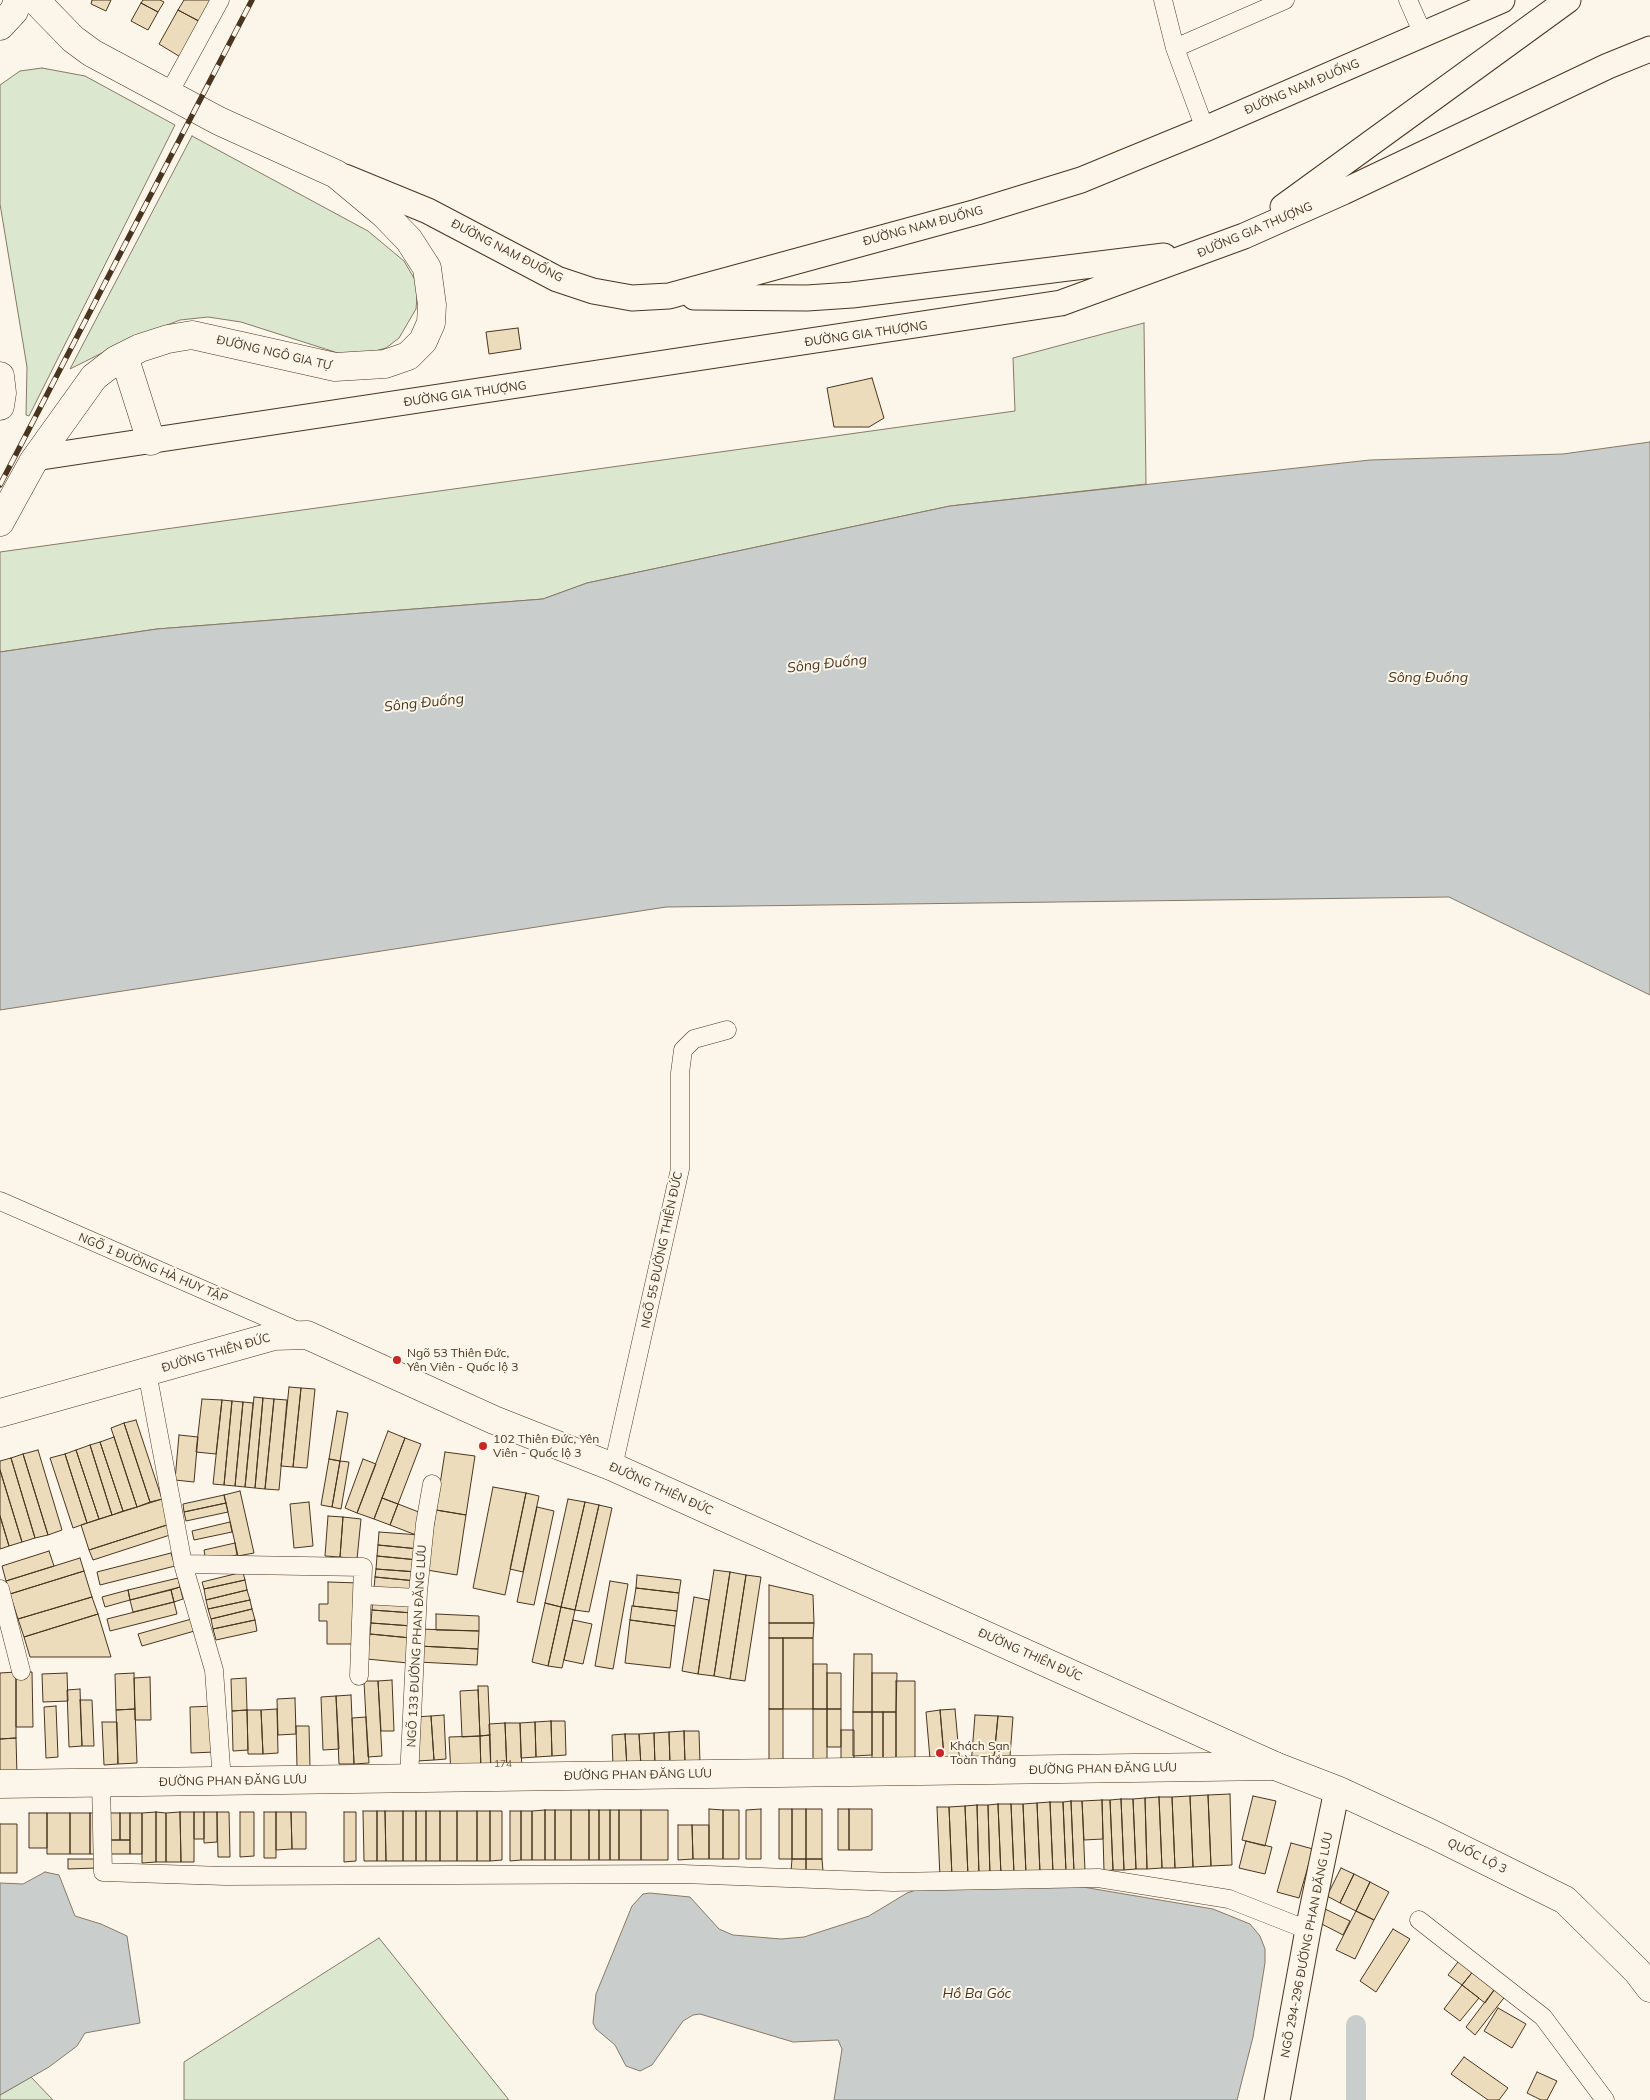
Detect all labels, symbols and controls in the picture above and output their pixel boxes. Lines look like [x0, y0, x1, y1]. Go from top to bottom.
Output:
street label: ĐƯỜNG NAM ĐUỐNG [1242, 56, 1362, 118]
street label: ĐƯỜNG GIA THƯỢNG [1195, 199, 1315, 261]
street label: ĐƯỜNG NAM ĐUỐNG [861, 203, 985, 249]
street label: ĐƯỜNG NAM ĐUỐNG [449, 216, 565, 286]
street label: ĐƯỜNG GIA THƯỢNG [804, 318, 928, 350]
street label: ĐƯỜNG NGÔ GIA TỰ [215, 333, 333, 373]
street label: ĐƯỜNG GIA THƯỢNG [403, 378, 527, 410]
water label: Sông Đuống [786, 651, 868, 677]
water label: Sông Đuống [1388, 670, 1468, 686]
water label: Sông Đuống [383, 690, 465, 716]
street label: NGÕ 55 ĐƯỜNG THIÊN ĐỨC [638, 1170, 686, 1330]
street label: NGÕ 1 ĐƯỜNG HÀ HUY TẬP [76, 1230, 230, 1306]
street label: ĐƯỜNG THIÊN ĐỨC [160, 1331, 272, 1375]
place label: Ngõ 53 Thiên Đức, Yên Viên - Quốc lộ 3 [407, 1346, 518, 1374]
marker: Ngõ 53 Thiên Đức, Yên Viên - Quốc lộ 3 [391, 1354, 403, 1366]
place label: 102 Thiên Đức, Yên Viên - Quốc lộ 3 [493, 1432, 599, 1460]
marker: 102 Thiên Đức, Yên Viên - Quốc lộ 3 [477, 1440, 489, 1452]
street label: ĐƯỜNG THIÊN ĐỨC [607, 1460, 715, 1518]
street label: NGÕ 133 ĐƯỜNG PHAN ĐĂNG LƯU [405, 1544, 429, 1748]
street label: ĐƯỜNG THIÊN ĐỨC [976, 1626, 1084, 1684]
place label: Khách Sạn Toàn Thắng [950, 1739, 1016, 1767]
marker: Khách Sạn Toàn Thắng [934, 1747, 946, 1759]
house number: 174 [494, 1758, 512, 1770]
street label: ĐƯỜNG PHAN ĐĂNG LƯU [1029, 1761, 1177, 1777]
street label: ĐƯỜNG PHAN ĐĂNG LƯU [564, 1767, 712, 1783]
street label: ĐƯỜNG PHAN ĐĂNG LƯU [159, 1773, 307, 1789]
street label: NGÕ 294-296 ĐƯỜNG PHAN ĐĂNG LƯU [1278, 1831, 1336, 2059]
street label: QUỐC LỘ 3 [1445, 1835, 1509, 1877]
water label: Hồ Ba Góc [942, 1986, 1012, 2002]

